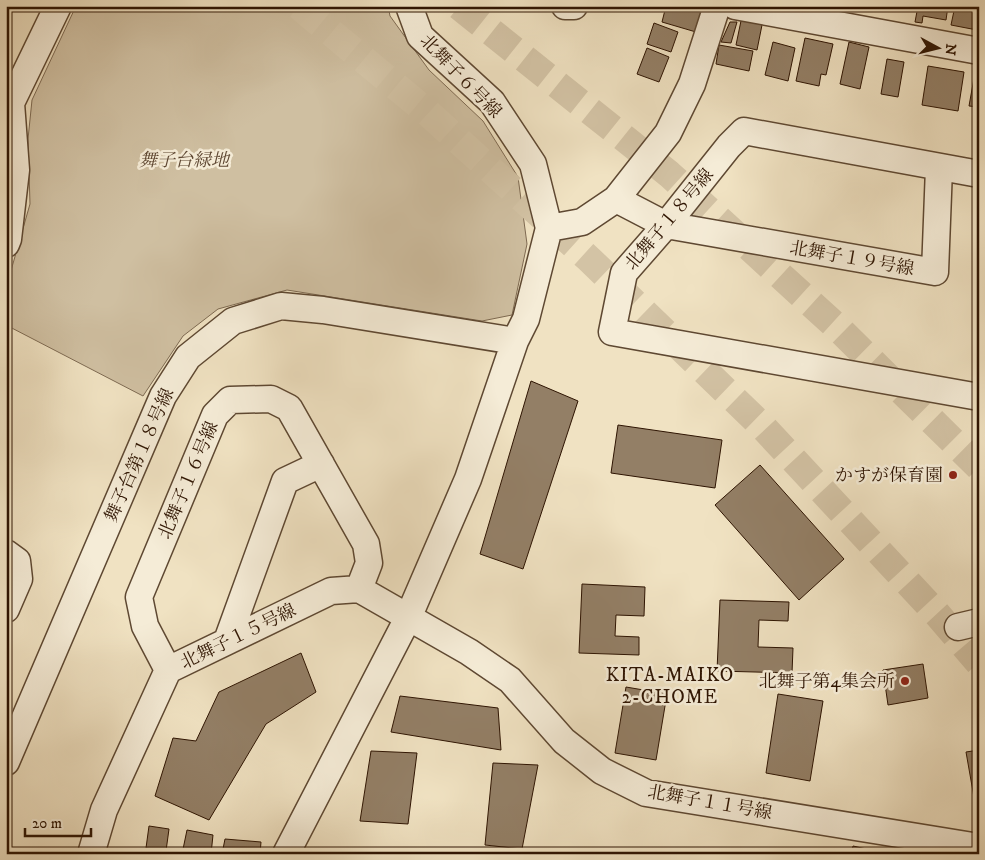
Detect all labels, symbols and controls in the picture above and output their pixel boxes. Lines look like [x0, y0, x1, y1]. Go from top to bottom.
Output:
north arrow [912, 22, 962, 72]
street label: 北舞子６号線 [415, 30, 506, 123]
text: N [940, 43, 960, 57]
park label: 舞子台緑地 [139, 150, 231, 172]
street label: 北舞子１８号線 [621, 164, 719, 275]
street label: 北舞子１９号線 [788, 237, 916, 281]
street label: 舞子台第１８号線 [101, 385, 179, 526]
street label: 北舞子１６号線 [154, 418, 224, 543]
place label: かすが保育園 [835, 465, 943, 487]
marker: かすが保育園 [947, 469, 959, 481]
street label: 北舞子１５号線 [177, 599, 300, 674]
district label: KITA-MAIKO 2-CHOME [606, 664, 734, 709]
place label: 北舞子第4集会所 [759, 671, 895, 693]
marker: 北舞子第4集会所 [899, 675, 911, 687]
street label: 北舞子１１号線 [646, 781, 774, 825]
scale bar [25, 805, 91, 837]
text: 20 m [32, 814, 62, 833]

